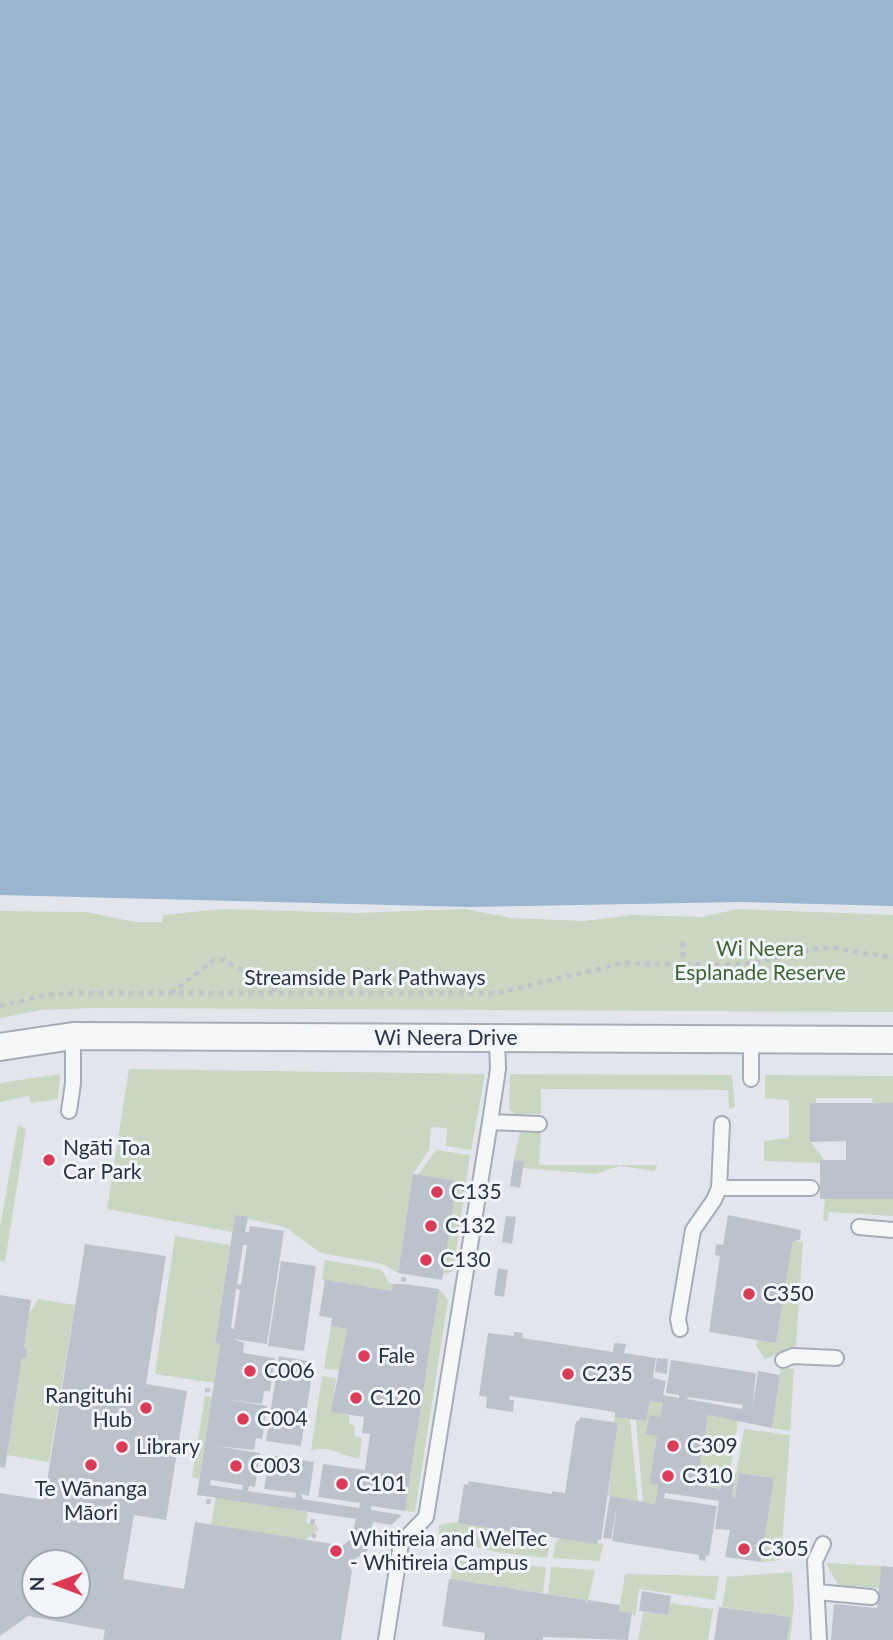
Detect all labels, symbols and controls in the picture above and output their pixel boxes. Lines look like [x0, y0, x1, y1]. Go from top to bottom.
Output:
park label: Wi Neera Esplanade Reserve [674, 936, 846, 986]
street label: Streamside Park Pathways [244, 965, 486, 991]
street label: Wi Neera Drive [374, 1025, 518, 1051]
place label: Ngāti Toa Car Park [63, 1135, 150, 1185]
marker: Ngāti Toa Car Park [41, 1152, 57, 1168]
place label: C135 [451, 1179, 502, 1205]
marker: C135 [429, 1184, 445, 1200]
place label: C132 [445, 1213, 496, 1239]
marker: C132 [423, 1218, 439, 1234]
place label: C130 [440, 1247, 491, 1273]
marker: C130 [418, 1252, 434, 1268]
place label: C350 [763, 1281, 814, 1307]
marker: C350 [741, 1286, 757, 1302]
place label: Fale [378, 1343, 415, 1369]
marker: Fale [356, 1348, 372, 1364]
place label: C006 [264, 1358, 315, 1384]
place label: C235 [582, 1361, 633, 1387]
marker: C006 [242, 1363, 258, 1379]
marker: C235 [560, 1366, 576, 1382]
place label: Rangituhi Hub [45, 1383, 132, 1433]
place label: C120 [370, 1385, 421, 1411]
marker: C120 [348, 1390, 364, 1406]
marker: Rangituhi Hub [138, 1400, 154, 1416]
place label: C004 [257, 1406, 308, 1432]
marker: C004 [235, 1411, 251, 1427]
place label: C309 [687, 1433, 738, 1459]
place label: Library [136, 1434, 200, 1460]
marker: C309 [665, 1438, 681, 1454]
marker: Library [114, 1439, 130, 1455]
place label: C003 [250, 1453, 301, 1479]
marker: Te Wānanga Māori [83, 1457, 99, 1473]
marker: C003 [228, 1458, 244, 1474]
place label: C310 [682, 1463, 733, 1489]
marker: C310 [660, 1468, 676, 1484]
place label: C101 [356, 1471, 407, 1497]
place label: Te Wānanga Māori [35, 1476, 147, 1526]
marker: C101 [334, 1476, 350, 1492]
place label: Whitireia and WelTec - Whitireia Campus [350, 1526, 547, 1576]
place label: C305 [758, 1536, 809, 1562]
marker: C305 [736, 1541, 752, 1557]
marker: Whitireia and WelTec - Whitireia Campus [328, 1543, 344, 1559]
north arrow [21, 1549, 91, 1619]
text: N [25, 1577, 48, 1591]

